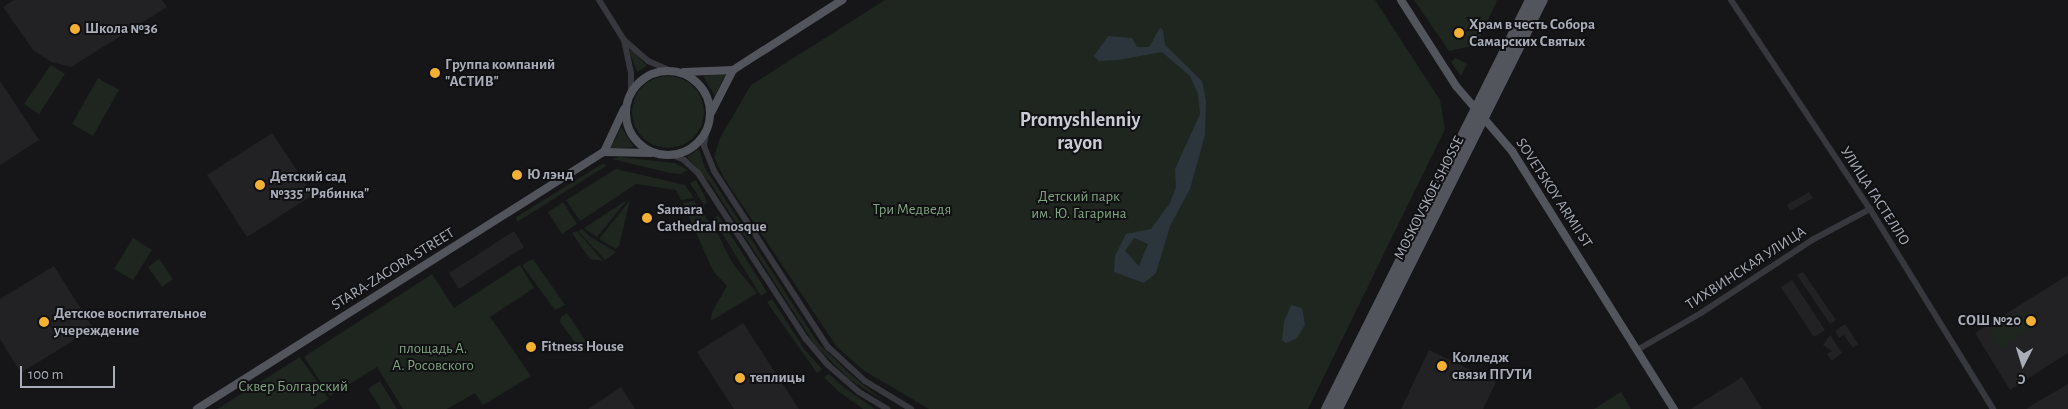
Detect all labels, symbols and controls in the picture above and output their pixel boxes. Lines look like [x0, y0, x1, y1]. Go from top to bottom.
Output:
place label: Храм в честь Собора Самарских Святых [1469, 15, 1595, 50]
place label: Школа №36 [85, 20, 158, 38]
marker: Школа №36 [69, 23, 81, 35]
marker: Храм в честь Собора Самарских Святых [1453, 27, 1465, 39]
place label: Группа компаний "АСТИВ" [445, 55, 555, 90]
marker: Группа компаний "АСТИВ" [429, 67, 441, 79]
district label: Promyshlenniy rayon [1020, 108, 1140, 155]
street label: MOSKOVSKOE SHOSSE [1390, 133, 1468, 263]
street label: SOVETSKOY ARMII ST [1512, 135, 1596, 251]
street label: УЛИЦА ГАСТЕЛЛО [1836, 143, 1914, 249]
place label: Ю лэнд [527, 166, 573, 184]
place label: Детский сад №335 "Рябинка" [270, 167, 369, 202]
marker: Ю лэнд [511, 169, 523, 181]
marker: Детский сад №335 "Рябинка" [254, 179, 266, 191]
park label: Детский парк им. Ю. Гагарина [1031, 187, 1127, 222]
place label: Samara Cathedral mosque [657, 200, 766, 235]
park label: Три Медведя [873, 201, 951, 219]
marker: Samara Cathedral mosque [641, 212, 653, 224]
street label: ТИХВИНСКАЯ УЛИЦА [1683, 222, 1809, 314]
street label: STARA-ZAGORA STREET [328, 224, 458, 314]
place label: Детское воспитательное учереждение [54, 304, 206, 339]
place label: СОШ №20 [1958, 312, 2021, 330]
marker: СОШ №20 [2025, 315, 2037, 327]
marker: Детское воспитательное учереждение [38, 316, 50, 328]
place label: Fitness House [541, 338, 624, 356]
park label: площадь А. А. Росовского [392, 339, 474, 374]
north arrow [1998, 339, 2048, 389]
marker: Fitness House [525, 341, 537, 353]
place label: Колледж связи ПГУТИ [1452, 348, 1532, 383]
scale bar [22, 356, 118, 388]
marker: Колледж связи ПГУТИ [1436, 360, 1448, 372]
text: 100 m [28, 367, 63, 382]
place label: теплицы [750, 369, 805, 387]
marker: теплицы [734, 372, 746, 384]
text: С [2017, 372, 2026, 386]
park label: Сквер Болгарский [238, 378, 348, 396]

